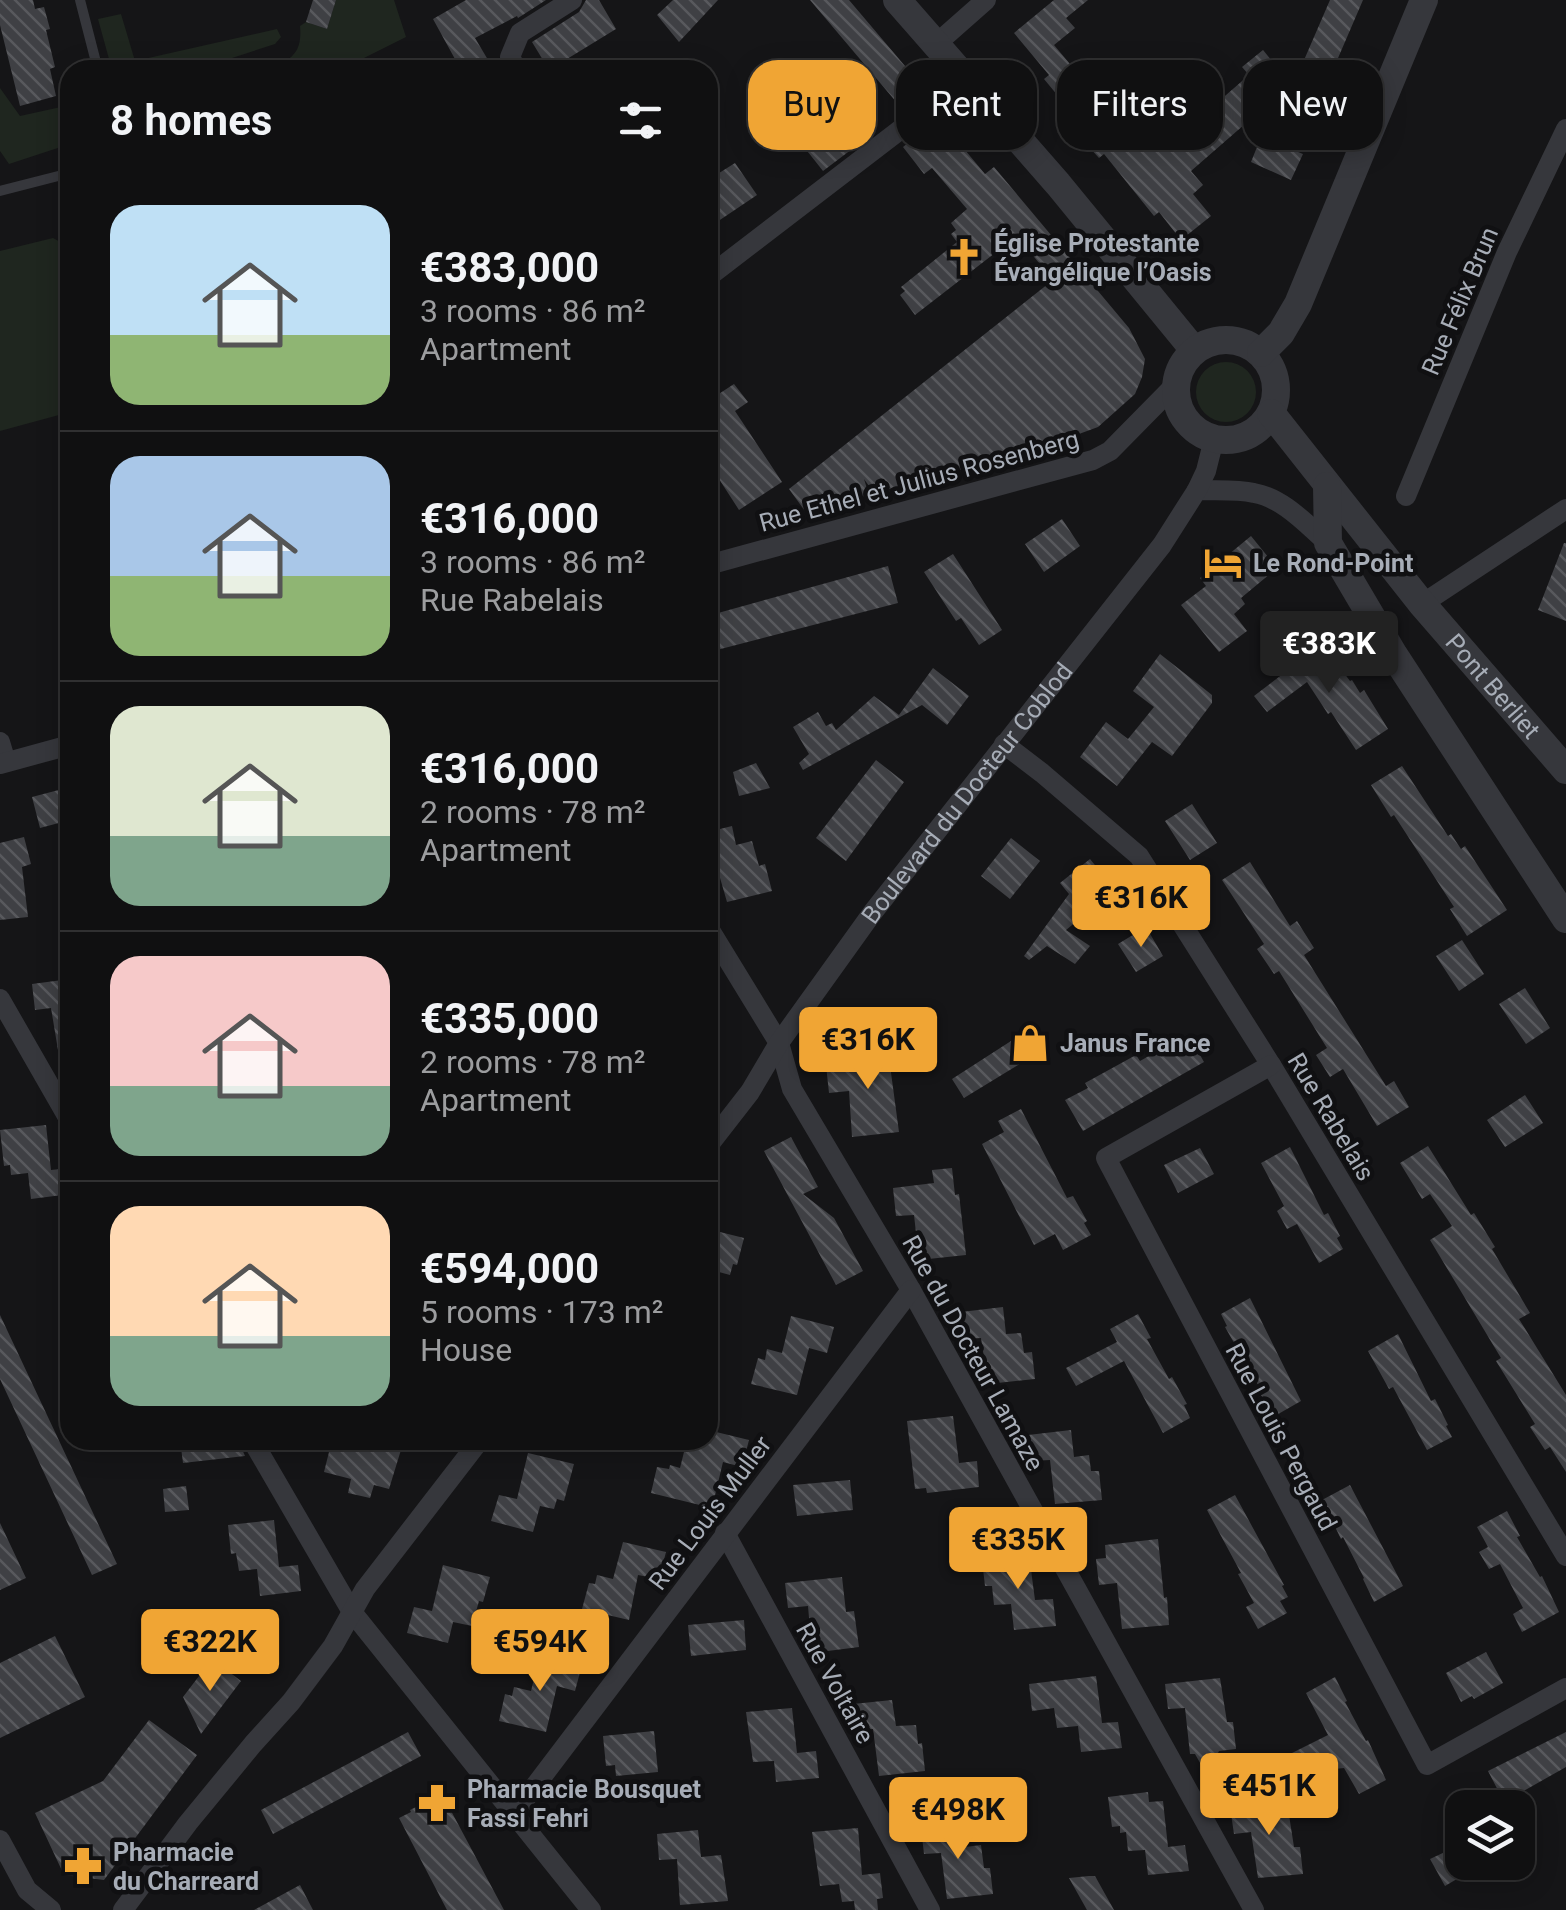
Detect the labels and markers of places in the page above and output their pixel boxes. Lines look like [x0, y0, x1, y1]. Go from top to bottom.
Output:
place label: Église Protestante Évangélique l’Oasis [994, 228, 1212, 287]
church icon: Église Protestante Évangélique l’Oasis [943, 236, 985, 278]
hotel icon: Le Rond-Point [1202, 542, 1244, 584]
place label: Le Rond-Point [1253, 549, 1413, 578]
pin: €383K [1259, 611, 1399, 696]
pin: €316K [1071, 865, 1211, 950]
pin: €316K [798, 1007, 938, 1092]
shop icon: Janus France [1009, 1022, 1051, 1064]
place label: Janus France [1060, 1029, 1211, 1058]
pin: €335K [948, 1507, 1088, 1592]
pin: €322K [140, 1609, 280, 1694]
pin: €594K [470, 1609, 610, 1694]
pin: €451K [1199, 1753, 1339, 1838]
place label: Pharmacie Bousquet Fassi Fehri [467, 1775, 701, 1833]
pin: €498K [888, 1777, 1028, 1862]
pharmacy icon: Pharmacie Bousquet Fassi Fehri [416, 1782, 458, 1824]
place label: Pharmacie du Charreard [113, 1838, 259, 1896]
pharmacy icon: Pharmacie du Charreard [62, 1845, 104, 1887]

